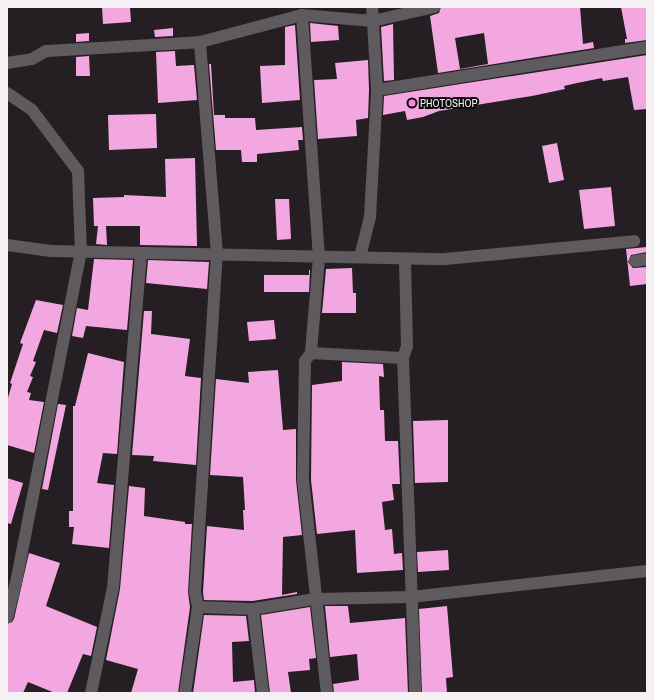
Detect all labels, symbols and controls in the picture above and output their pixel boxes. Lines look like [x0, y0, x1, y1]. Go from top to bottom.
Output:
place label: PHOTOSHOP [420, 96, 477, 110]
marker: PHOTOSHOP [407, 98, 417, 108]

